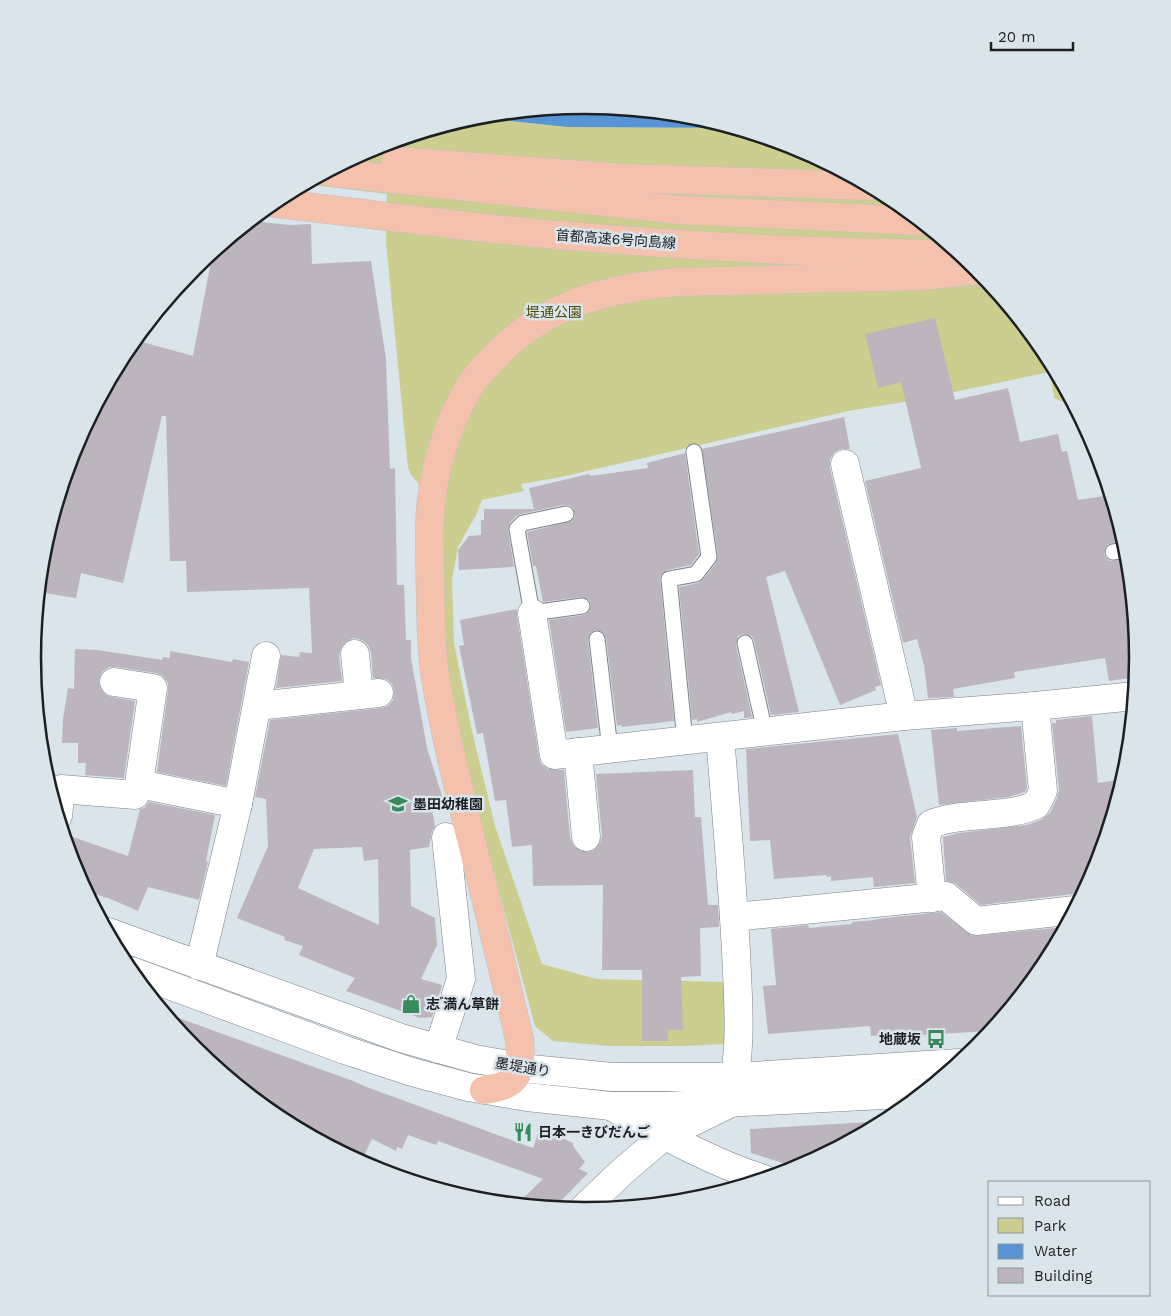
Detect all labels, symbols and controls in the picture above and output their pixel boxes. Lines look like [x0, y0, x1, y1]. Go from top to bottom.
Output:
scale bar [991, 20, 1074, 52]
text: 20 m [998, 28, 1036, 46]
street label: 首都高速6号向島線 [555, 227, 677, 251]
park label: 堤通公園 [526, 304, 582, 320]
school or university icon: 墨田幼稚園 [387, 793, 409, 815]
place label: 墨田幼稚園 [413, 796, 483, 812]
shop icon: 志 ゙満ん草餅 [400, 993, 422, 1015]
place label: 志 ゙満ん草餅 [426, 996, 499, 1012]
bus stop icon: 地蔵坂 [925, 1028, 947, 1050]
place label: 地蔵坂 [879, 1031, 921, 1047]
street label: 墨堤通り [494, 1055, 552, 1079]
restaurant icon: 日本一きびだんご [512, 1121, 534, 1143]
place label: 日本一きびだんご [538, 1124, 650, 1140]
legend [988, 1181, 1151, 1296]
text: Road [1034, 1192, 1071, 1210]
text: Park [1034, 1217, 1067, 1235]
text: Water [1034, 1242, 1077, 1260]
text: Building [1034, 1267, 1092, 1285]

